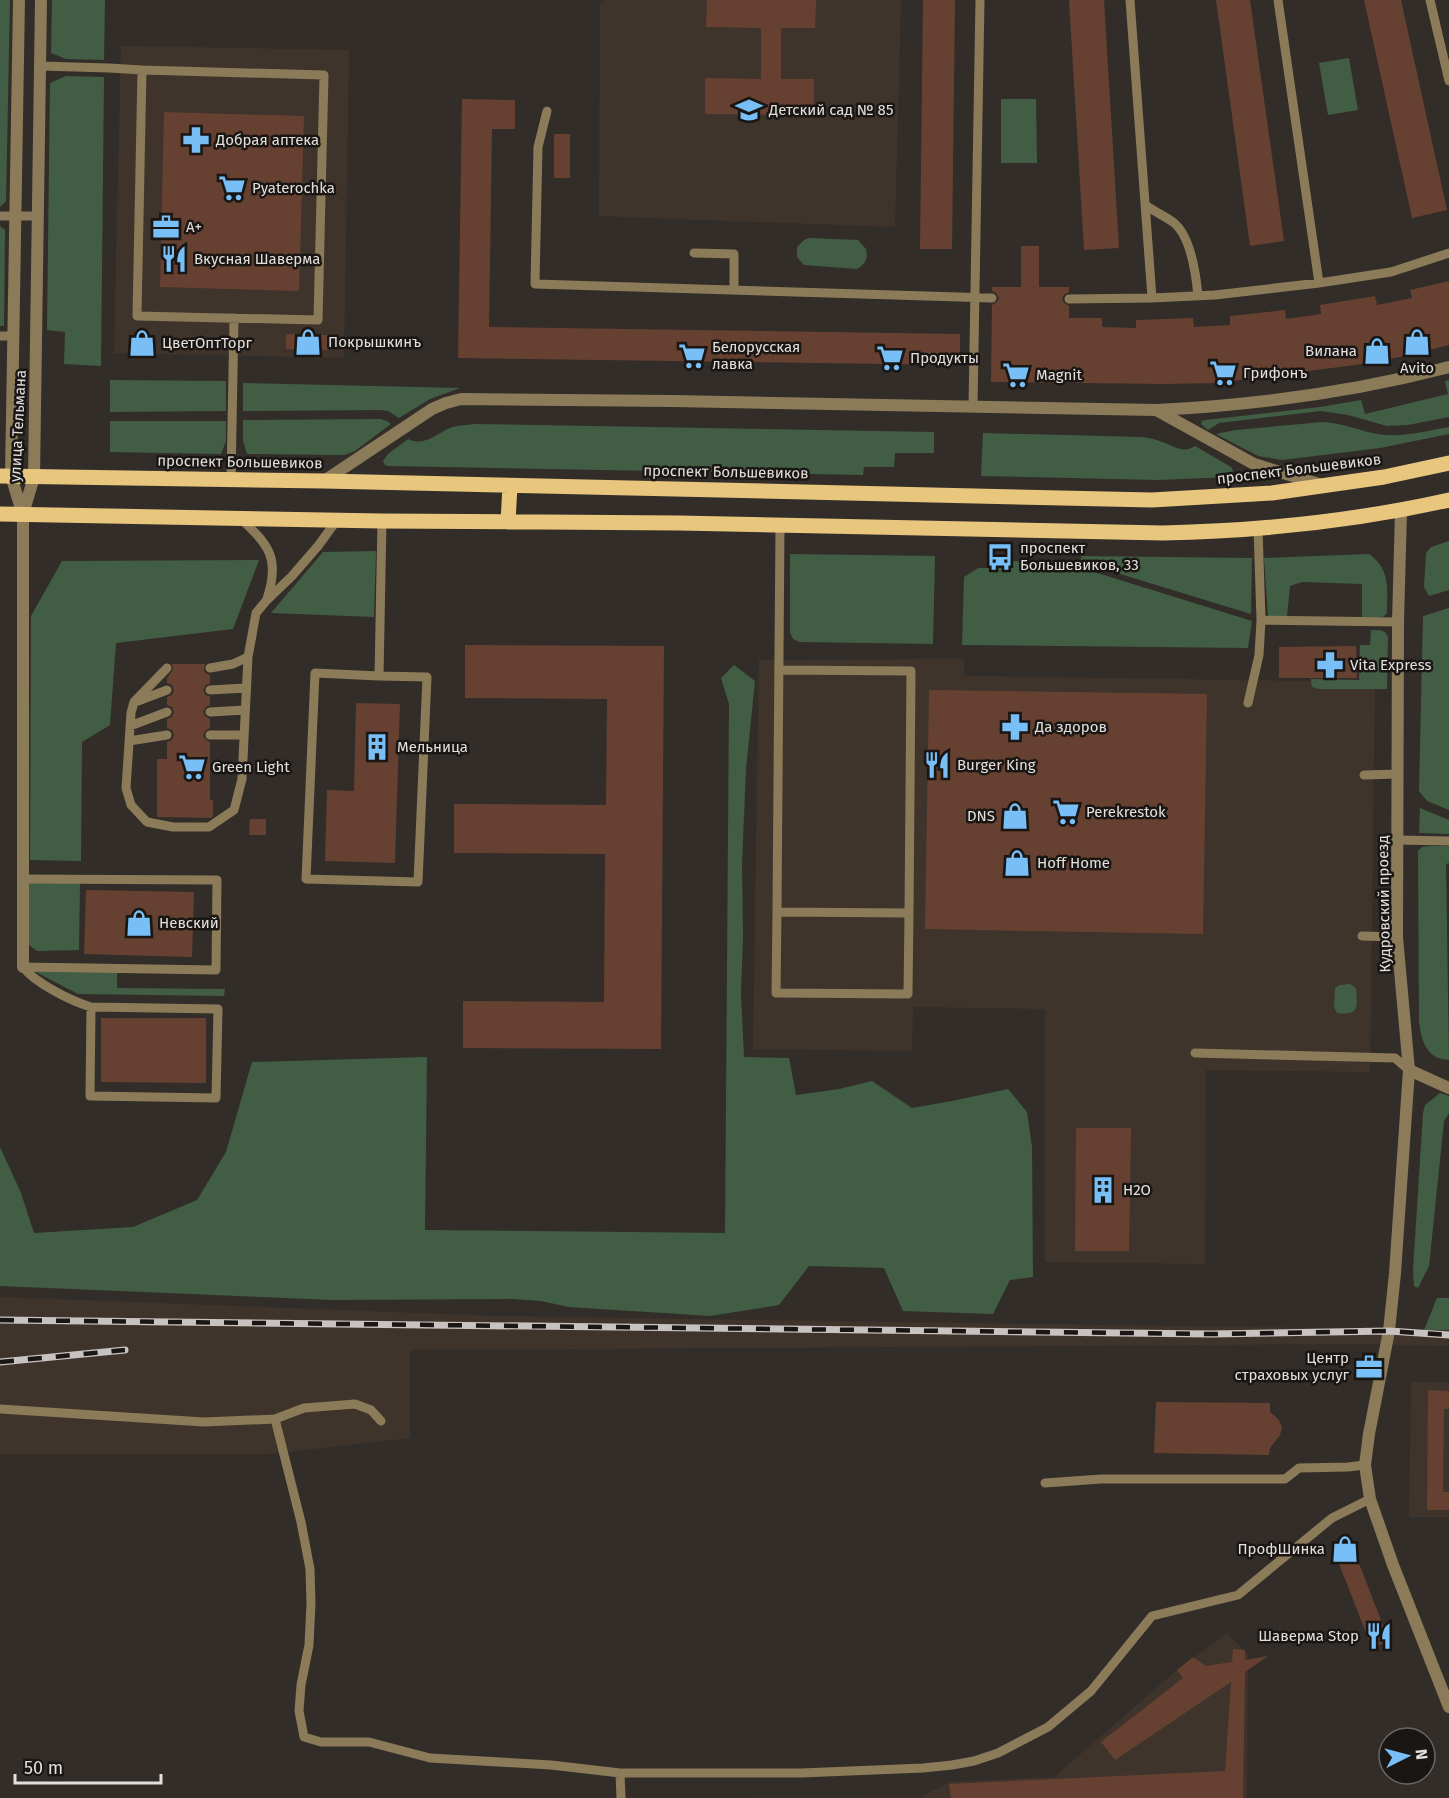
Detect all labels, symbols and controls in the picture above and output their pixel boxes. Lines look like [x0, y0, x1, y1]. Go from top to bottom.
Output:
school or university icon: Детский сад № 85 [734, 95, 764, 125]
place label: Детский сад № 85 [768, 101, 893, 119]
pharmacy icon: Добрая аптека [181, 125, 211, 155]
place label: Добрая аптека [215, 131, 319, 149]
supermarket icon: Pyaterochka [217, 173, 247, 203]
place label: Pyaterochka [252, 179, 335, 197]
office icon: А+ [151, 212, 181, 242]
place label: А+ [186, 218, 202, 236]
restaurant icon: Вкусная Шаверма [159, 244, 189, 274]
place label: Вкусная Шаверма [194, 250, 320, 268]
shop icon: Покрышкинъ [293, 327, 323, 357]
shop icon: Avito [1402, 327, 1432, 357]
shop icon: ЦветОптТорг [127, 328, 157, 358]
place label: Покрышкинъ [328, 333, 421, 351]
place label: ЦветОптТорг [162, 334, 253, 352]
shop icon: Вилана [1362, 336, 1392, 366]
place label: Белорусская лавка [712, 338, 800, 373]
supermarket icon: Белорусская лавка [677, 341, 707, 371]
place label: Вилана [1305, 342, 1357, 360]
supermarket icon: Продукты [875, 343, 905, 373]
place label: Продукты [910, 349, 979, 367]
supermarket icon: Грифонъ [1208, 358, 1238, 388]
place label: Avito [1400, 359, 1434, 377]
supermarket icon: Magnit [1001, 360, 1031, 390]
place label: Грифонъ [1243, 364, 1307, 382]
place label: Magnit [1036, 366, 1083, 384]
street label: улица Тельмана [6, 369, 30, 483]
street label: проспект Большевиков [1216, 450, 1382, 488]
street label: проспект Большевиков [157, 452, 323, 472]
street label: проспект Большевиков [643, 462, 809, 482]
place label: проспект Большевиков, 33 [1020, 539, 1139, 574]
bus stop icon: проспект Большевиков, 33 [985, 542, 1015, 572]
pharmacy icon: Vita Express [1315, 650, 1345, 680]
place label: Vita Express [1350, 656, 1432, 674]
pharmacy icon: Да здоров [1000, 712, 1030, 742]
place label: Да здоров [1034, 718, 1107, 736]
building icon: Мельница [362, 732, 392, 762]
place label: Мельница [397, 738, 468, 756]
restaurant icon: Burger King [922, 750, 952, 780]
supermarket icon: Green Light [177, 752, 207, 782]
place label: Burger King [957, 756, 1036, 774]
place label: Green Light [212, 758, 290, 776]
supermarket icon: Perekrestok [1051, 797, 1081, 827]
shop icon: DNS [1000, 801, 1030, 831]
place label: Perekrestok [1086, 803, 1166, 821]
place label: DNS [967, 807, 995, 825]
street label: Кудровский проезд [1374, 835, 1394, 973]
shop icon: Hoff Home [1002, 848, 1032, 878]
place label: Hoff Home [1037, 854, 1110, 872]
shop icon: Невский [124, 908, 154, 938]
place label: Невский [159, 914, 219, 932]
building icon: H2O [1088, 1175, 1118, 1205]
place label: H2O [1123, 1181, 1151, 1199]
place label: Центр страховых услуг [1235, 1349, 1350, 1384]
office icon: Центр страховых услуг [1354, 1352, 1384, 1382]
shop icon: ПрофШинка [1330, 1534, 1360, 1564]
place label: ПрофШинка [1237, 1540, 1325, 1558]
restaurant icon: Шаверма Stop [1364, 1621, 1394, 1651]
place label: Шаверма Stop [1258, 1627, 1359, 1645]
north arrow [1377, 1726, 1437, 1786]
scale bar [15, 1747, 160, 1785]
text: N [1411, 1748, 1431, 1761]
text: 50 m [24, 1757, 63, 1779]

